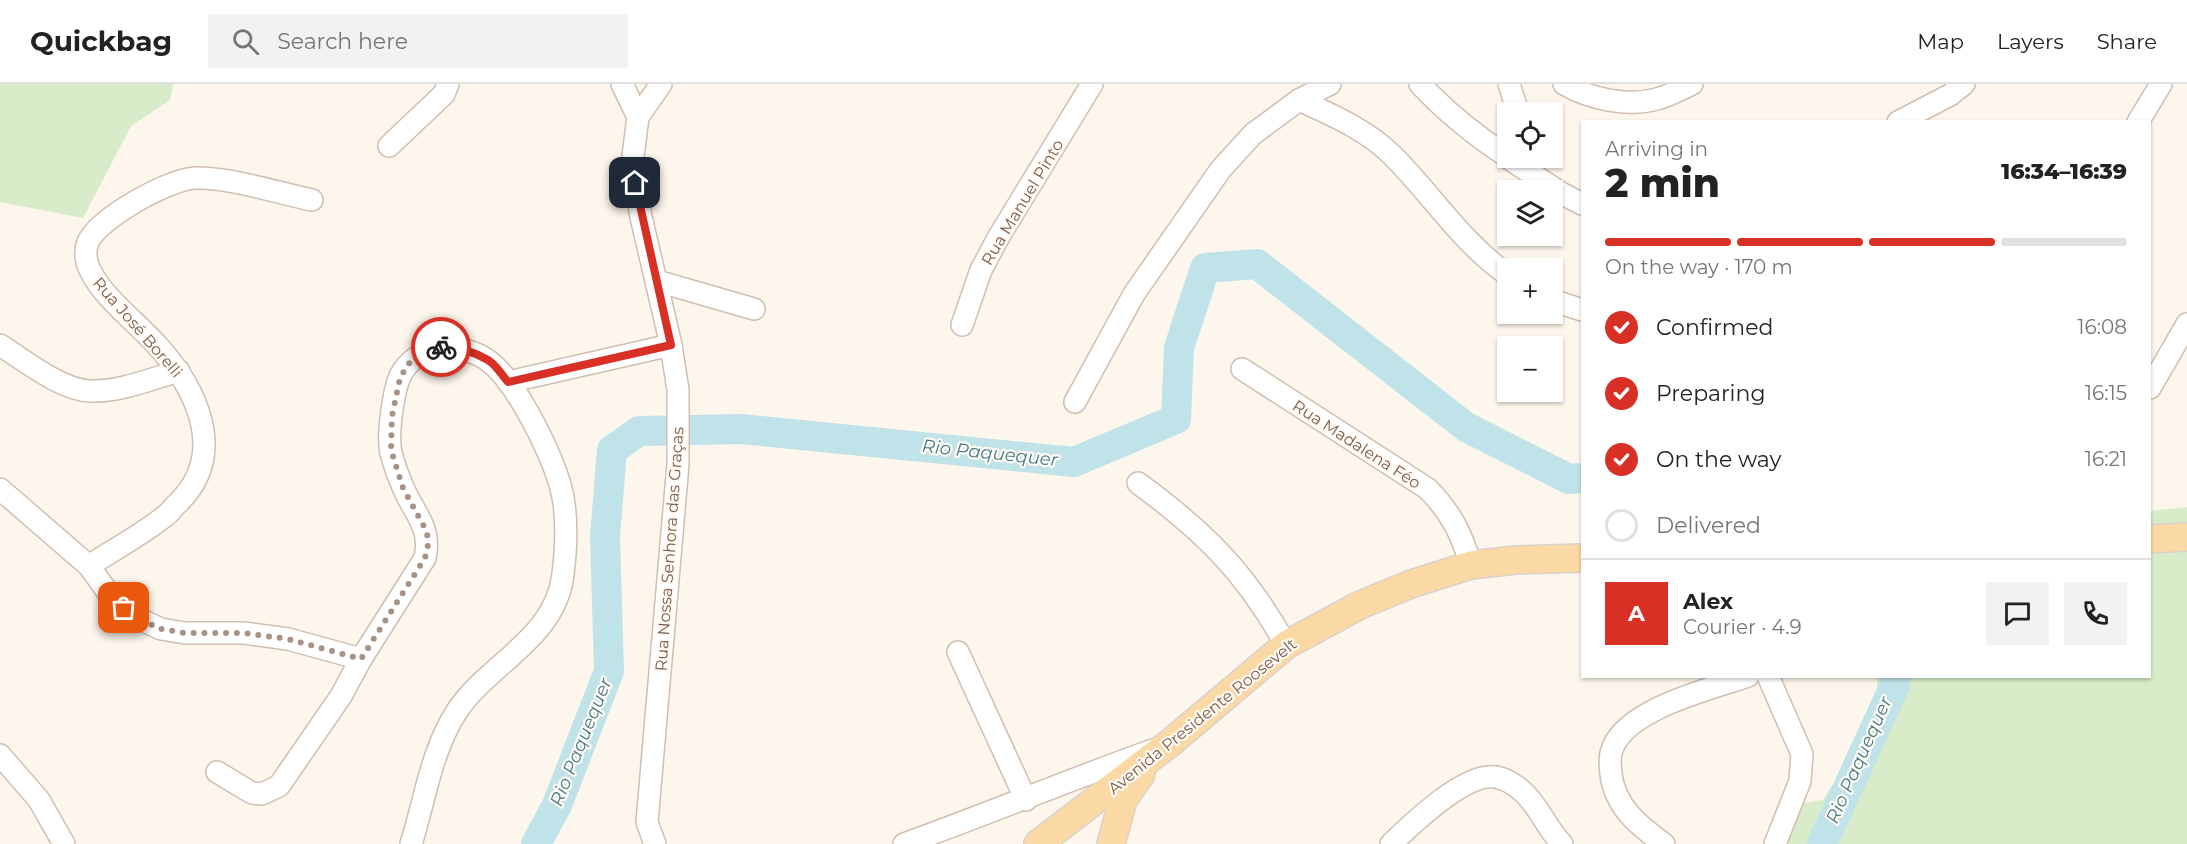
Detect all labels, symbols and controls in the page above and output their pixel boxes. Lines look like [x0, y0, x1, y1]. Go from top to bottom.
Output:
search box [208, 14, 628, 68]
text: Quickbag [30, 24, 172, 58]
icon: search [229, 25, 262, 58]
text: Search here [277, 28, 408, 55]
text: Map [1917, 29, 1964, 54]
text: Layers [1997, 29, 2064, 54]
text: Share [2097, 29, 2157, 54]
map controls [1497, 102, 1563, 402]
button: locate [1497, 102, 1563, 168]
street label: Rua Manuel Pinto [977, 136, 1067, 269]
text: Arriving in [1605, 137, 1708, 161]
pin [609, 157, 660, 208]
text: 16:34–16:39 [2001, 158, 2127, 185]
text: 2 min [1605, 159, 1720, 207]
icon: home [618, 166, 651, 199]
button: layers [1497, 180, 1563, 246]
text: On the way · 170 m [1605, 255, 1793, 279]
button: + [1497, 258, 1563, 324]
street label: Rua José Borelli [89, 273, 186, 381]
icon: check [1605, 311, 1638, 344]
text: Confirmed [1656, 314, 1773, 341]
text: 16:08 [2077, 315, 2127, 339]
courier [411, 317, 471, 377]
icon: bike [425, 331, 458, 364]
button: − [1497, 336, 1563, 402]
icon: check [1605, 377, 1638, 410]
text: Preparing [1656, 380, 1765, 407]
text: 16:15 [2085, 381, 2127, 405]
street label: Rua Madalena Féo [1289, 396, 1424, 493]
street label: Rua Nossa Senhora das Graças [651, 426, 688, 672]
water label: Rio Paquequer [921, 435, 1060, 471]
icon: check [1605, 443, 1638, 476]
text: On the way [1656, 446, 1781, 473]
text: 16:21 [2085, 447, 2127, 471]
text: Delivered [1656, 512, 1761, 539]
pin [98, 582, 149, 633]
button: chat [1986, 582, 2049, 645]
button: phone [2064, 582, 2127, 645]
text: Alex [1683, 588, 1733, 615]
icon: bag [107, 591, 140, 624]
text: A [1628, 600, 1645, 627]
text: Courier · 4.9 [1683, 615, 1802, 639]
street label: Avenida Presidente Roosevelt [1104, 634, 1301, 798]
water label: Rio Paquequer [545, 674, 617, 809]
water label: Rio Paquequer [1821, 693, 1897, 827]

